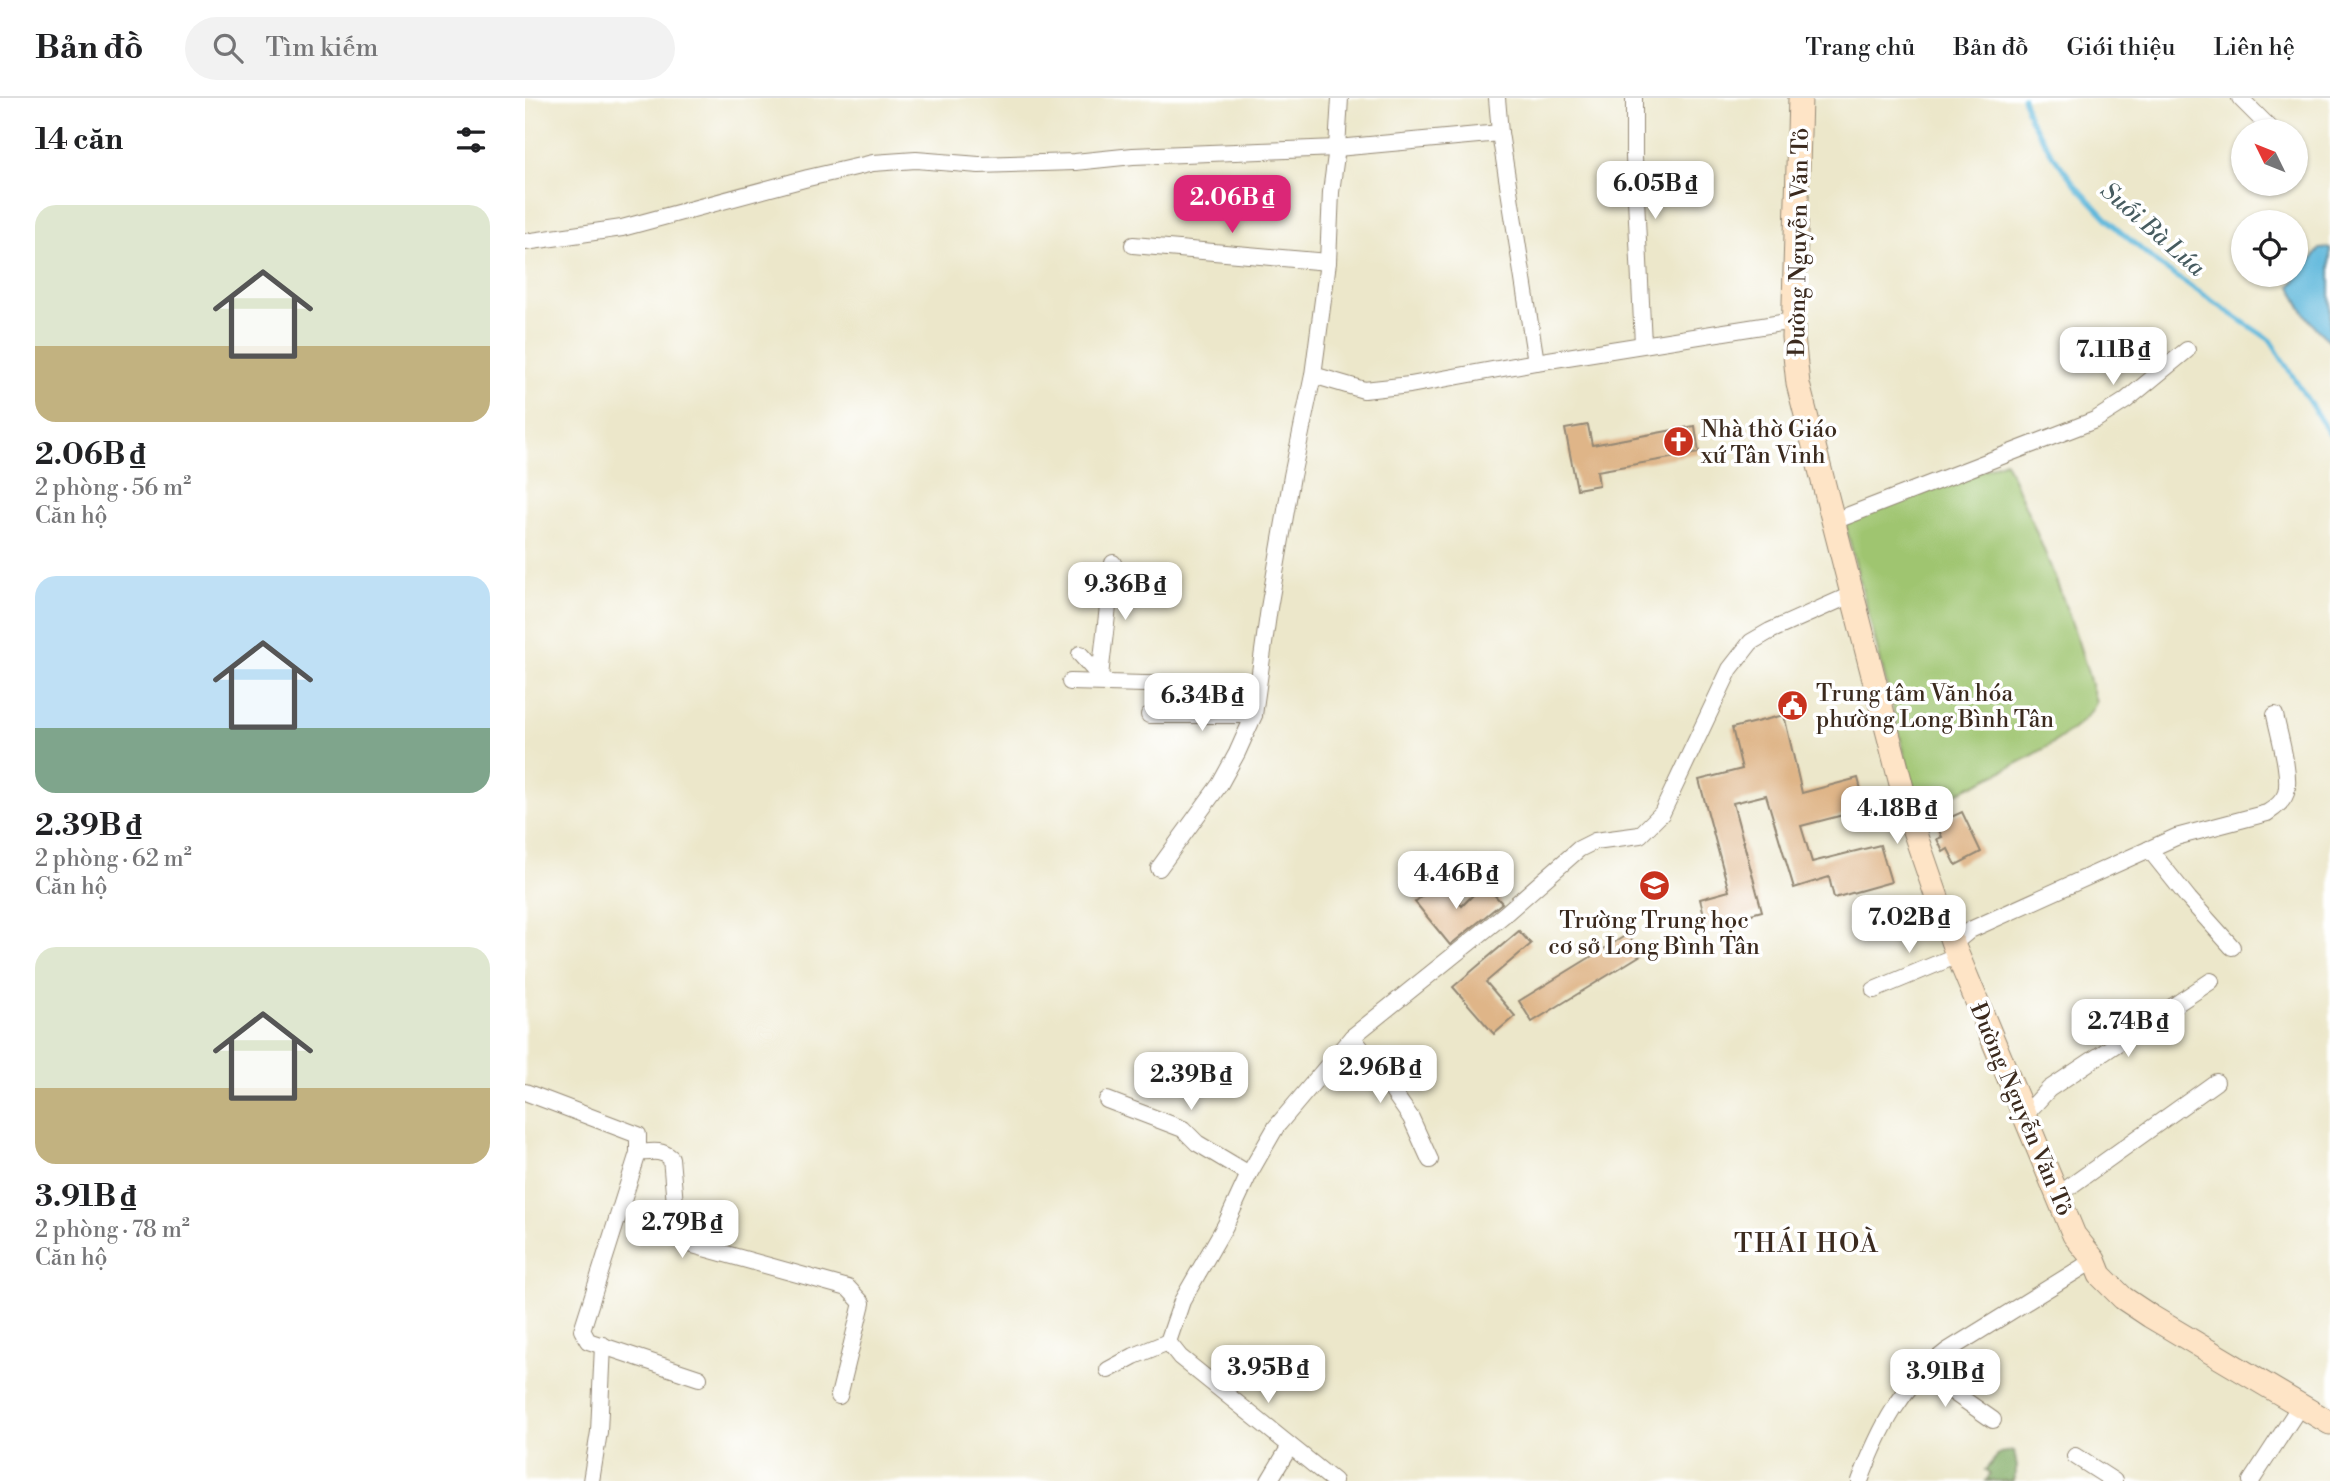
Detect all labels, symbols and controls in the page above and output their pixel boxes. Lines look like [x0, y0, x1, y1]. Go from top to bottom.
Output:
search box [185, 17, 675, 80]
text: Bản đồ [35, 28, 143, 69]
icon: search [209, 29, 247, 67]
text: Tìm kiếm [265, 32, 378, 64]
text: Trang chủ [1805, 33, 1915, 63]
text: Bản đồ [1953, 33, 2029, 63]
text: Giới thiệu [2067, 33, 2175, 63]
text: Liên hệ [2213, 33, 2295, 63]
north arrow [2231, 119, 2308, 196]
map controls [2231, 119, 2308, 287]
text: 14 căn [35, 121, 123, 159]
icon: filters [452, 121, 490, 159]
street label: Đường Nguyễn Văn Tỏ [1783, 127, 1815, 357]
pin: 6.05B ₫ [1590, 162, 1720, 221]
text: 6.05B ₫ [1613, 170, 1697, 198]
pin: 2.06B ₫ [1167, 176, 1297, 235]
water label: Suối Bà Lúa [2094, 176, 2211, 284]
text: 2.06B ₫ [1190, 184, 1274, 212]
button: locate [2231, 210, 2308, 287]
icon: home [200, 251, 326, 377]
pin: 7.11B ₫ [2048, 328, 2178, 387]
text: 7.11B ₫ [2076, 336, 2150, 364]
place label: Nhà thờ Giáo xứ Tân Vinh [1700, 416, 1837, 470]
church icon: Nhà thờ Giáo xứ Tân Vinh [1661, 425, 1695, 459]
text: 2.06B ₫ [35, 436, 145, 474]
text: 2 phòng · 56 m² [35, 474, 191, 502]
text: Căn hộ [35, 502, 108, 530]
pin: 9.36B ₫ [1060, 562, 1190, 622]
text: 9.36B ₫ [1084, 571, 1166, 599]
icon: home [200, 622, 326, 748]
pin: 6.34B ₫ [1137, 674, 1267, 733]
place label: Trung tâm Văn hóa phường Long Bình Tân [1816, 680, 2054, 734]
text: 6.34B ₫ [1160, 682, 1244, 710]
public building icon: Trung tâm Văn hóa phường Long Bình Tân [1776, 689, 1810, 723]
pin: 4.18B ₫ [1832, 786, 1962, 846]
text: 4.18B ₫ [1857, 795, 1937, 823]
text: 2.39B ₫ [35, 807, 142, 845]
text: 2 phòng · 62 m² [35, 845, 192, 873]
pin: 4.46B ₫ [1391, 852, 1521, 911]
text: 4.46B ₫ [1414, 860, 1498, 888]
school or university icon: Trường Trung học cơ sở Long Bình Tân [1637, 869, 1671, 903]
text: Căn hộ [35, 873, 108, 901]
pin: 7.02B ₫ [1844, 896, 1974, 955]
text: 7.02B ₫ [1868, 904, 1950, 932]
place label: Trường Trung học cơ sở Long Bình Tân [1548, 907, 1760, 961]
icon: home [200, 993, 326, 1119]
street label: Đường Nguyễn Văn Tỏ [1963, 999, 2079, 1220]
pin: 2.74B ₫ [2063, 1000, 2193, 1059]
text: 2.74B ₫ [2088, 1008, 2168, 1036]
pin: 2.96B ₫ [1315, 1046, 1445, 1105]
pin: 2.39B ₫ [1126, 1052, 1256, 1112]
text: 2.96B ₫ [1339, 1054, 1421, 1082]
text: 2.39B ₫ [1150, 1061, 1232, 1089]
text: 3.91B ₫ [35, 1178, 136, 1216]
pin: 2.79B ₫ [617, 1200, 747, 1260]
text: 2.79B ₫ [641, 1209, 723, 1237]
text: 2 phòng · 78 m² [35, 1216, 190, 1244]
district label: THÁI HOÀ [1734, 1226, 1880, 1260]
text: Căn hộ [35, 1244, 108, 1272]
pin: 3.95B ₫ [1203, 1346, 1333, 1405]
pin: 3.91B ₫ [1880, 1350, 2010, 1409]
text: 3.95B ₫ [1227, 1354, 1309, 1382]
text: 3.91B ₫ [1906, 1358, 1984, 1386]

